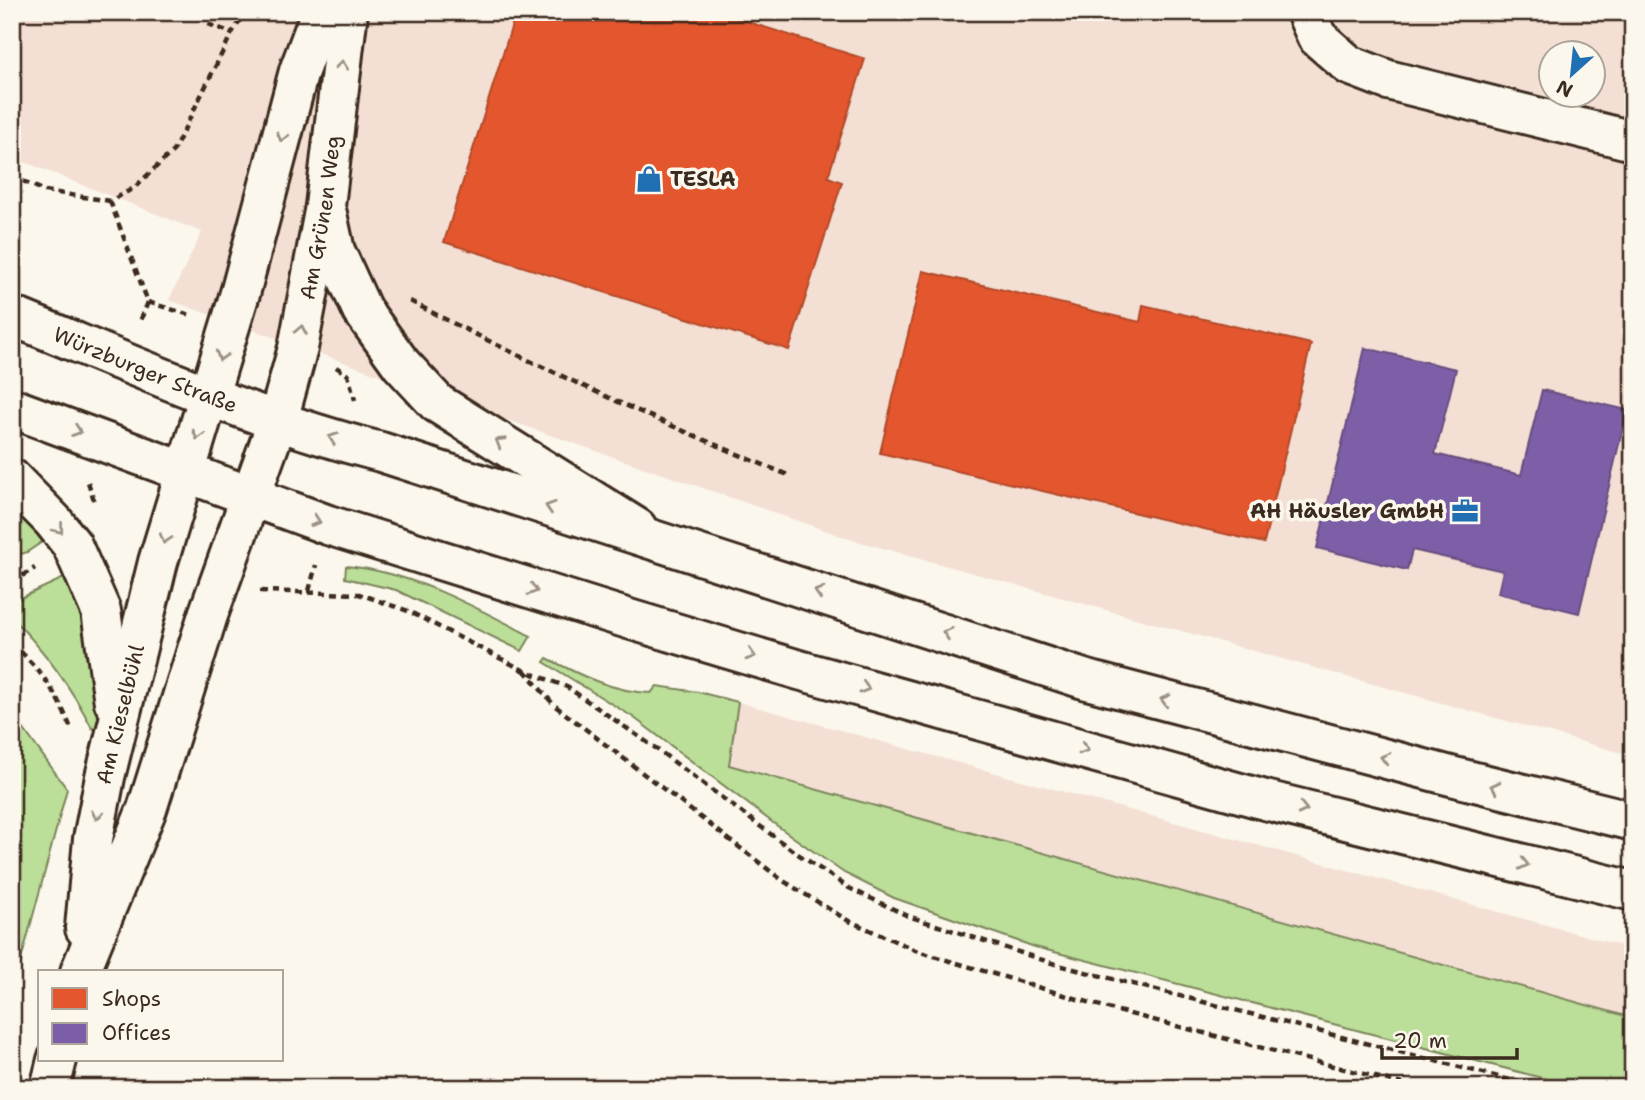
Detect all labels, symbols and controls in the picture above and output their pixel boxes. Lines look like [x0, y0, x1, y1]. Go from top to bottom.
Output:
north arrow [1536, 38, 1606, 108]
one-way arrow [334, 59, 349, 71]
text: N [1552, 74, 1577, 103]
one-way arrow [276, 131, 290, 143]
street label: Am Grünen Weg [293, 134, 347, 302]
shop icon: TESLA [634, 164, 664, 194]
place label: TESLA [670, 165, 736, 193]
street label: Würzburger Straße [49, 320, 241, 420]
one-way arrow [293, 324, 308, 336]
one-way arrow [215, 350, 230, 362]
one-way arrow [70, 423, 82, 437]
one-way arrow [191, 429, 206, 441]
one-way arrow [328, 432, 340, 446]
one-way arrow [495, 437, 508, 450]
office icon: AH Häusler GmbH [1450, 496, 1480, 526]
place label: AH Häusler GmbH [1250, 497, 1444, 525]
one-way arrow [544, 501, 557, 515]
one-way arrow [309, 513, 322, 527]
one-way arrow [51, 520, 63, 533]
one-way arrow [159, 532, 174, 544]
one-way arrow [526, 582, 538, 597]
one-way arrow [813, 586, 825, 601]
one-way arrow [942, 627, 954, 642]
street label: Am Kieselbühl [90, 641, 151, 787]
one-way arrow [744, 647, 756, 662]
one-way arrow [859, 680, 871, 694]
one-way arrow [1159, 694, 1171, 708]
one-way arrow [1078, 741, 1090, 756]
one-way arrow [1379, 752, 1391, 767]
one-way arrow [1489, 781, 1501, 795]
one-way arrow [1297, 801, 1309, 815]
one-way arrow [91, 809, 106, 821]
one-way arrow [1518, 856, 1530, 870]
legend [38, 970, 284, 1062]
text: Shops [102, 985, 161, 1013]
scale bar [1382, 1016, 1517, 1060]
text: Offices [102, 1019, 171, 1047]
text: 20 m [1393, 1027, 1447, 1055]

